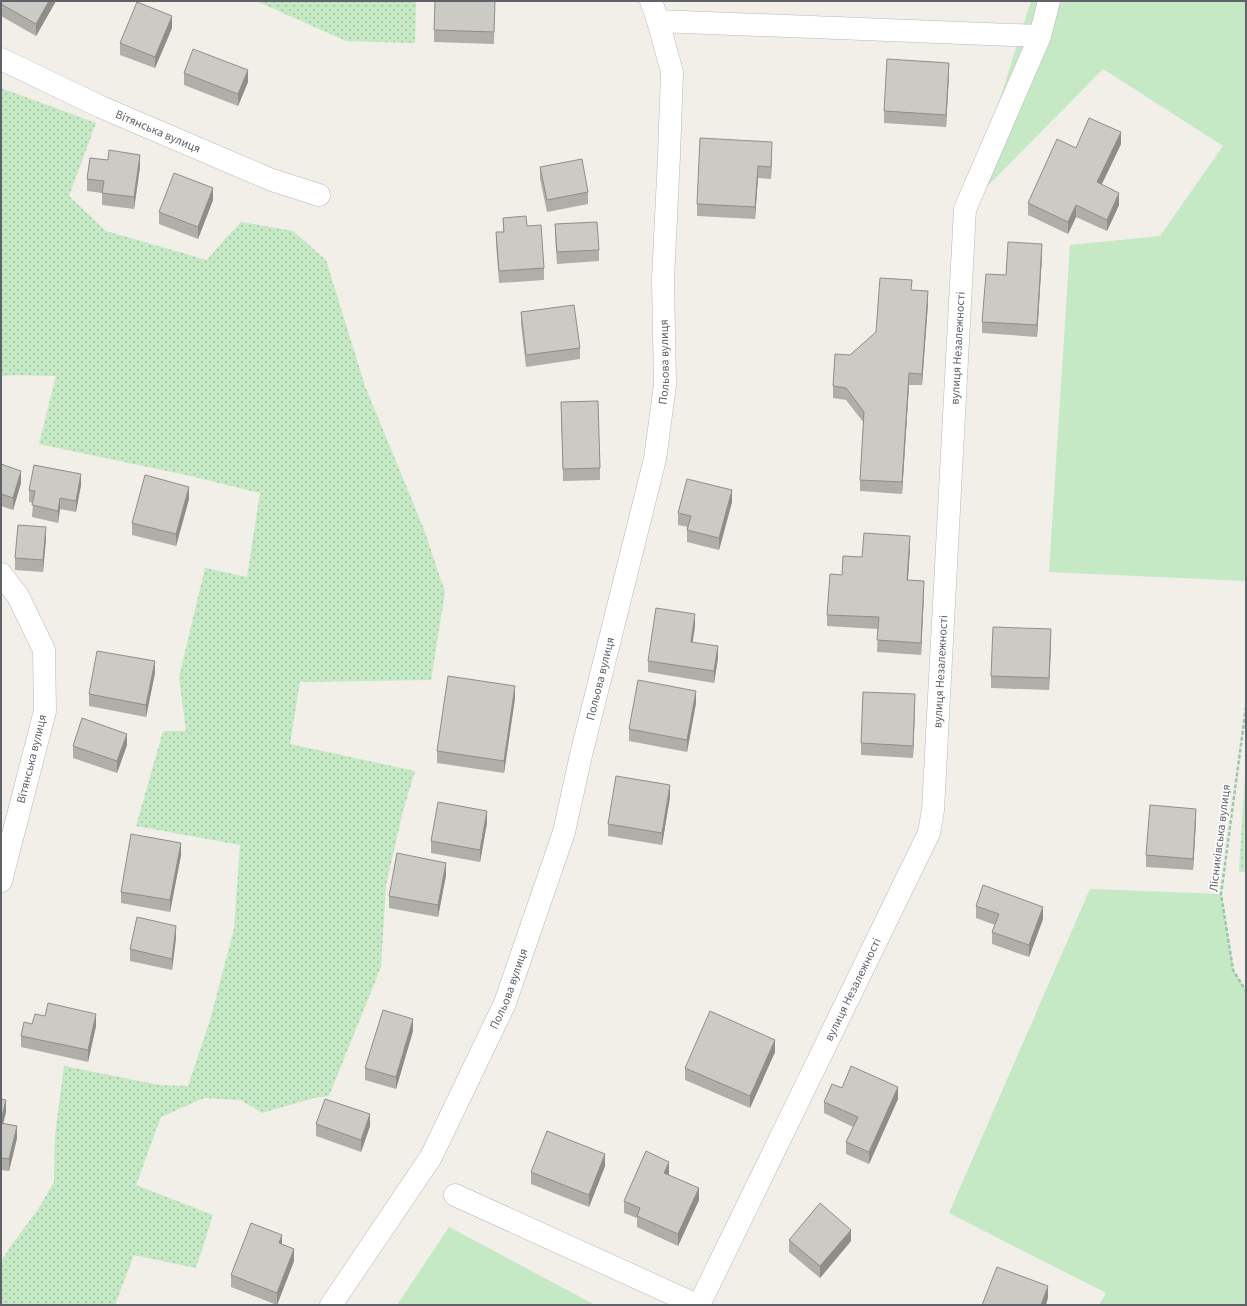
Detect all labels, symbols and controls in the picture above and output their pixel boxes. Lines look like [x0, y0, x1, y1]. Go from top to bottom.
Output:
street label: Вітянська вулиця [113, 106, 203, 157]
street label: вулиця Незалежності [946, 291, 969, 405]
street label: Польова вулиця [654, 319, 674, 406]
street label: вулиця Незалежності [929, 615, 952, 728]
street label: Польова вулиця [582, 635, 619, 722]
street label: Вітянська вулиця [13, 713, 51, 805]
street label: Лісниківська вулиця [1205, 783, 1235, 893]
street label: вулиця Незалежності [820, 935, 885, 1044]
street label: Польова вулиця [485, 946, 532, 1032]

